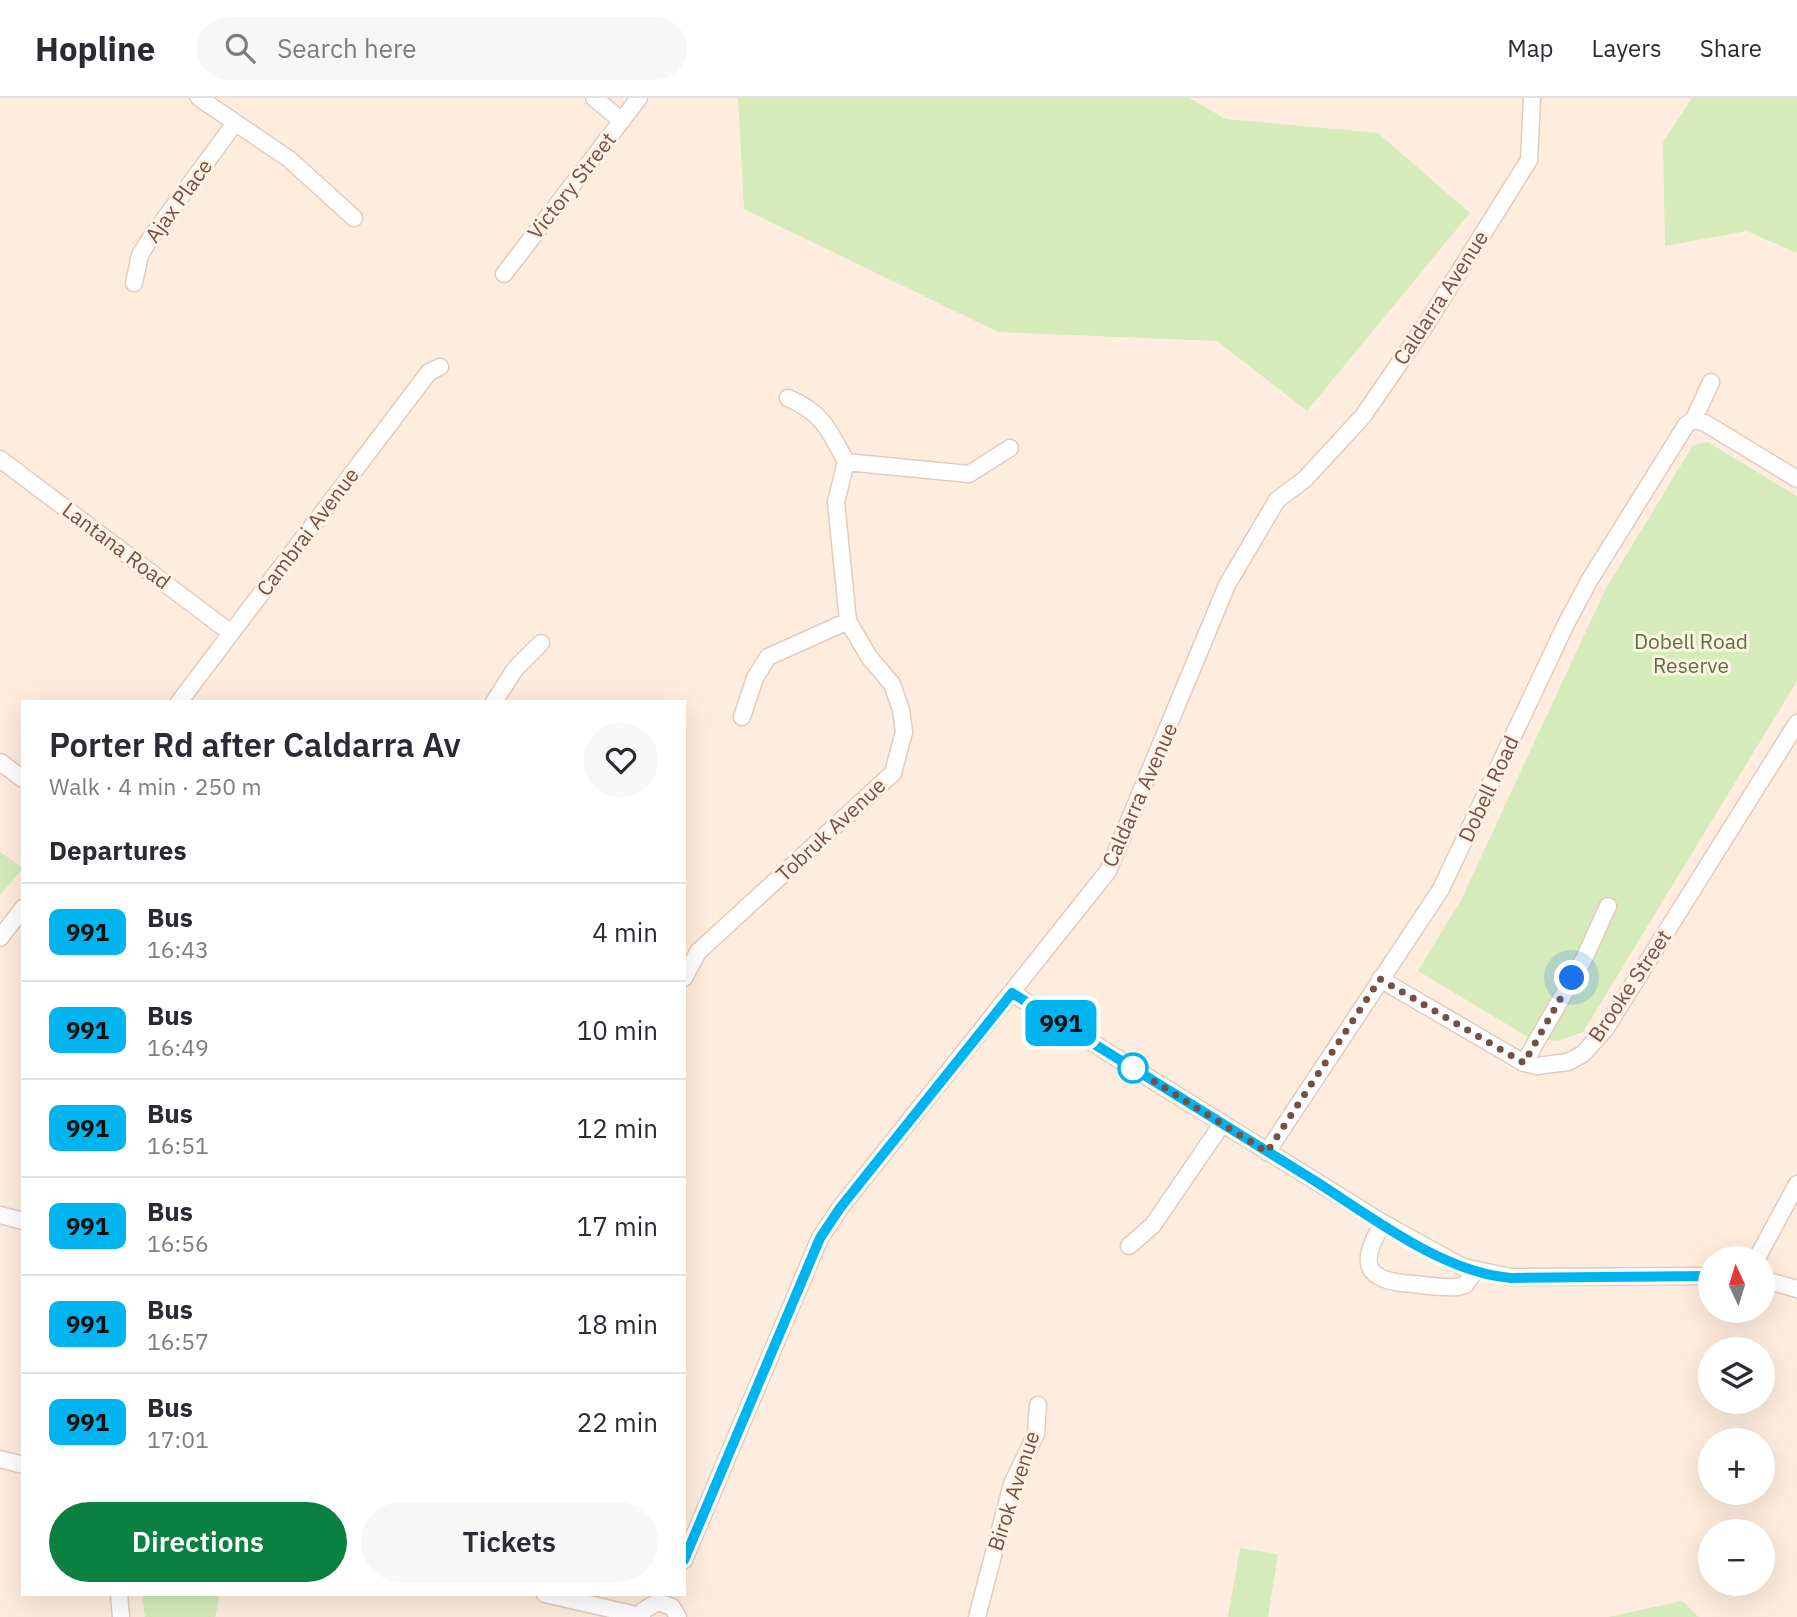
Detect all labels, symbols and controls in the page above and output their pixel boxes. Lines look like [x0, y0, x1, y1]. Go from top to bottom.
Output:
search box [197, 17, 687, 80]
text: Hopline [35, 27, 155, 70]
icon: search [221, 29, 259, 67]
text: Search here [277, 31, 417, 65]
text: Map [1507, 32, 1554, 64]
text: Layers [1592, 32, 1662, 64]
text: Share [1700, 32, 1762, 64]
street label: Victory Street [521, 126, 622, 245]
street label: Ajax Place [138, 153, 218, 248]
street label: Caldarra Avenue [1386, 225, 1494, 370]
street label: Cambrai Avenue [250, 462, 365, 601]
street label: Lantana Road [57, 495, 176, 595]
park label: Dobell Road Reserve [1634, 627, 1748, 679]
street label: Caldarra Avenue [1095, 718, 1183, 871]
text: Porter Rd after Caldarra Av [49, 723, 461, 766]
button: heart [584, 723, 658, 797]
street label: Dobell Road [1451, 731, 1525, 846]
text: Walk · 4 min · 250 m [49, 771, 262, 801]
street label: Tobruk Avenue [769, 771, 891, 887]
text: Departures [49, 833, 187, 867]
text: Bus [147, 900, 193, 934]
text: 4 min [592, 915, 658, 949]
text: 991 [66, 916, 109, 948]
street label: Brooke Street [1581, 924, 1677, 1047]
text: 16:43 [147, 934, 209, 964]
your location [1554, 960, 1589, 995]
text: Bus [147, 998, 193, 1032]
line badge: 991 [1021, 1000, 1101, 1046]
text: 991 [1039, 1007, 1083, 1039]
text: 10 min [577, 1013, 658, 1047]
text: 991 [66, 1014, 109, 1046]
text: 16:49 [147, 1032, 209, 1062]
unlabelled marker [1118, 1053, 1148, 1083]
text: Bus [147, 1096, 193, 1130]
text: 12 min [577, 1111, 658, 1145]
text: 991 [66, 1112, 109, 1144]
text: 16:51 [147, 1130, 209, 1160]
text: Bus [147, 1194, 193, 1228]
text: 17 min [577, 1209, 658, 1243]
text: 991 [66, 1210, 109, 1242]
text: 16:56 [147, 1228, 209, 1258]
north arrow [1698, 1246, 1774, 1323]
map controls [1698, 1246, 1775, 1596]
text: Bus [147, 1292, 193, 1326]
text: 18 min [577, 1307, 658, 1341]
text: 991 [66, 1308, 109, 1340]
text: 16:57 [147, 1326, 209, 1356]
button: layers [1698, 1337, 1775, 1414]
text: Bus [147, 1390, 193, 1424]
text: 22 min [577, 1405, 658, 1439]
text: 991 [66, 1406, 109, 1438]
text: 17:01 [147, 1424, 209, 1454]
street label: Birok Avenue [981, 1427, 1046, 1554]
button: + [1698, 1428, 1775, 1505]
button: Directions [49, 1502, 347, 1582]
button: Tickets [361, 1502, 658, 1582]
button: − [1698, 1519, 1775, 1596]

